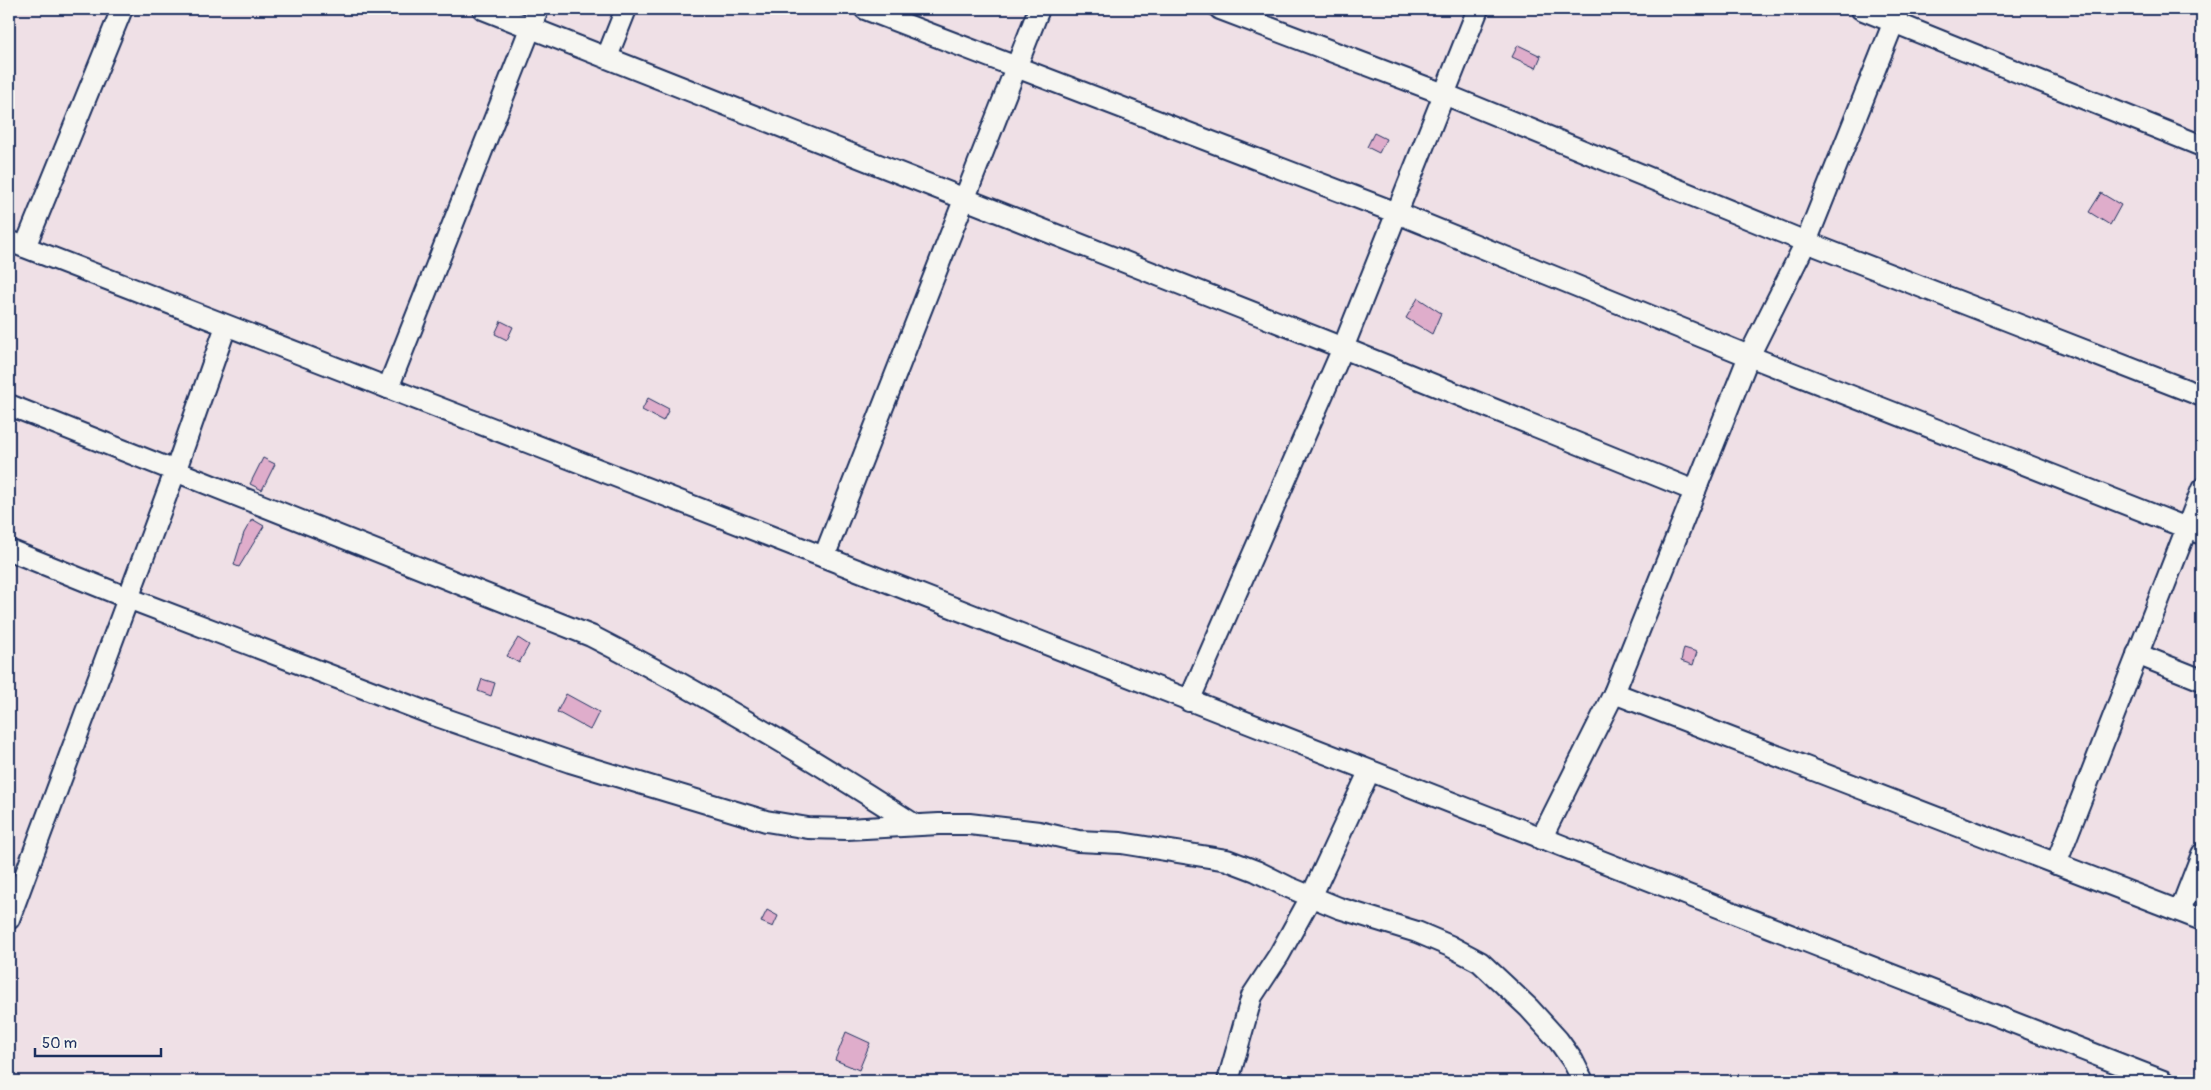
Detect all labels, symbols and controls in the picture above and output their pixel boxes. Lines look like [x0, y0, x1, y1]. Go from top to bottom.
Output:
scale bar [35, 1025, 161, 1057]
text: 50 m [42, 1034, 77, 1053]

